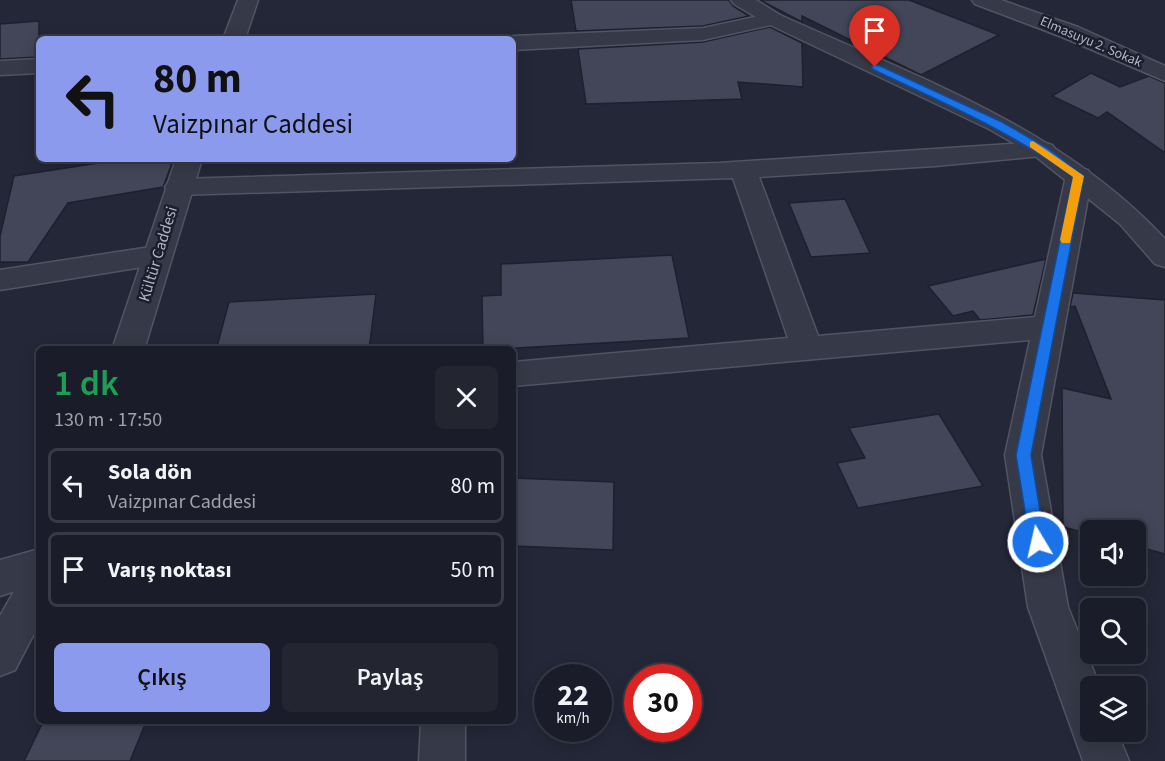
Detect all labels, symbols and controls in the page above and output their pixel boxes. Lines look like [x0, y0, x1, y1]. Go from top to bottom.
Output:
pin [849, 5, 900, 67]
street label: Elmasuyu 2. Sokak [1037, 11, 1145, 73]
icon: arrive [858, 14, 891, 47]
text: 80 m [153, 49, 242, 109]
icon: left [54, 60, 132, 138]
text: Vaizpınar Caddesi [153, 105, 353, 144]
street label: Kültür Caddesi [133, 204, 183, 304]
text: 1 dk [54, 358, 119, 409]
button: close [435, 366, 498, 429]
text: 130 m · 17:50 [54, 406, 162, 434]
text: Sola dön [108, 456, 192, 488]
icon: left [57, 469, 90, 502]
text: 80 m [450, 470, 495, 502]
text: Vaizpınar Caddesi [108, 488, 256, 516]
position arrow [1006, 510, 1070, 574]
map controls [1080, 520, 1146, 742]
button: sound [1080, 520, 1146, 586]
icon: arrive [57, 553, 90, 586]
text: Varış noktası [108, 554, 232, 586]
text: 50 m [450, 554, 495, 586]
button: search [1080, 598, 1146, 664]
button: Çıkış [54, 643, 270, 712]
button: Paylaş [282, 643, 498, 712]
speed limit sign: 30 [624, 664, 702, 742]
text: 22 [557, 674, 589, 717]
button: layers [1080, 676, 1146, 742]
text: km/h [556, 708, 590, 729]

